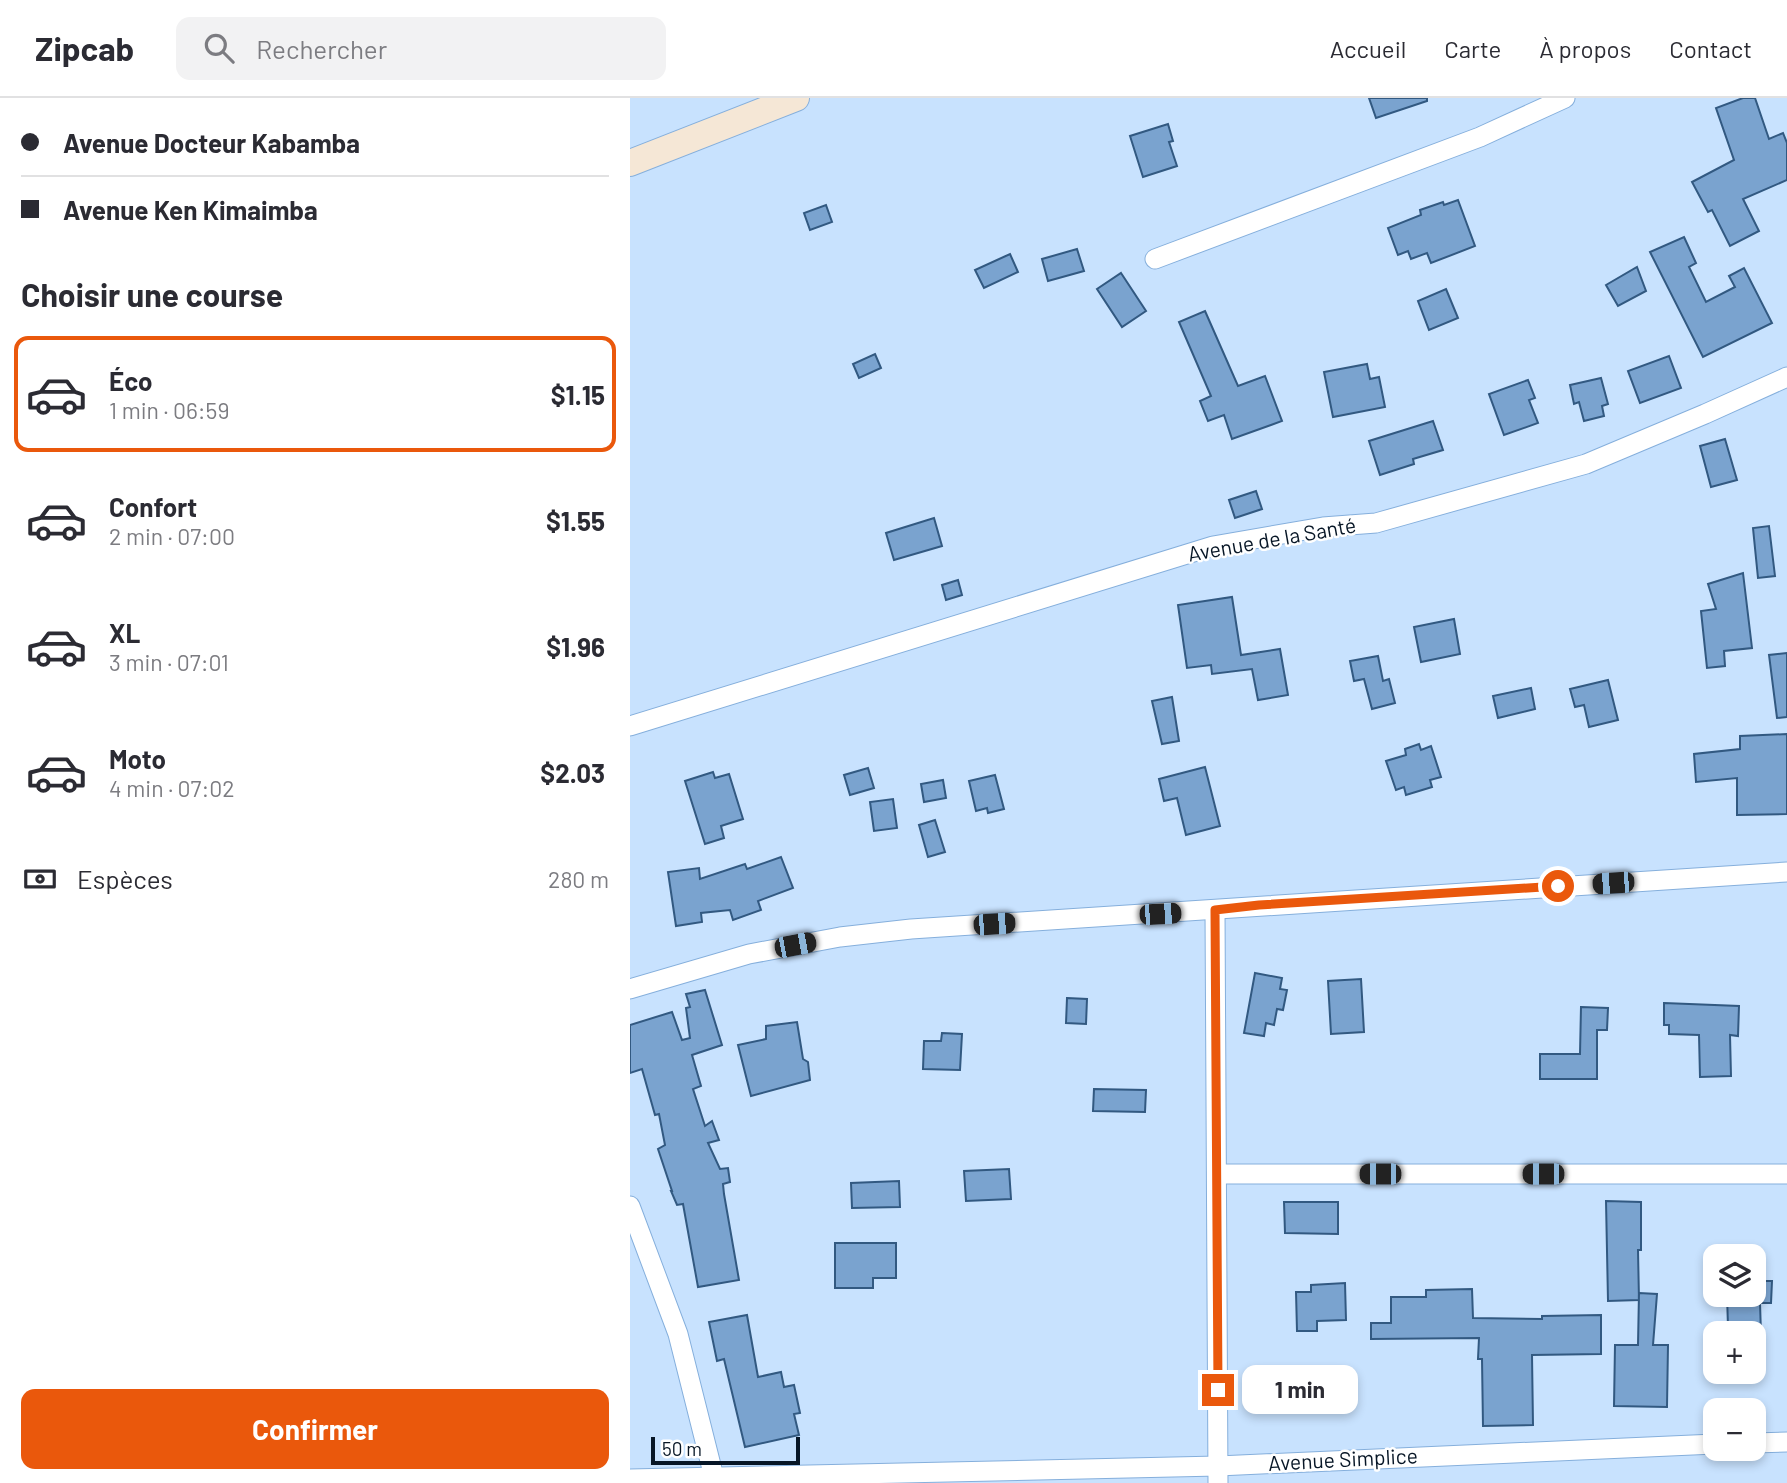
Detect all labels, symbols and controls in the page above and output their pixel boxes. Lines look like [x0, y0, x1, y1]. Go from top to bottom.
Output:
search box [176, 17, 666, 80]
text: Zipcab [35, 28, 134, 68]
icon: search [200, 29, 238, 67]
text: Rechercher [256, 33, 387, 64]
text: Accueil [1330, 34, 1406, 63]
text: Carte [1444, 34, 1501, 63]
text: À propos [1539, 34, 1631, 63]
text: Contact [1669, 34, 1752, 63]
text: Avenue Docteur Kabamba [63, 127, 360, 158]
text: Avenue Ken Kimaimba [63, 194, 318, 225]
text: Choisir une course [21, 275, 283, 313]
icon: car [25, 363, 88, 426]
text: Éco [109, 365, 152, 396]
text: $1.15 [551, 379, 605, 410]
text: 1 min · 06:59 [109, 396, 229, 424]
icon: car [25, 489, 88, 552]
text: Confort [109, 491, 197, 522]
text: $1.55 [546, 505, 605, 536]
street label: Avenue de la Santé [1186, 511, 1358, 566]
text: 2 min · 07:00 [109, 522, 235, 550]
icon: car [25, 615, 88, 678]
text: XL [109, 617, 140, 648]
text: $1.96 [546, 631, 605, 662]
text: 3 min · 07:01 [109, 648, 229, 676]
icon: car [25, 741, 88, 804]
text: Moto [109, 743, 166, 774]
text: $2.03 [540, 757, 605, 788]
text: 4 min · 07:02 [109, 774, 235, 802]
icon: cash [21, 860, 59, 898]
text: Espèces [77, 863, 173, 894]
text: 280 m [548, 865, 609, 893]
route start [1542, 870, 1574, 902]
car [1592, 871, 1635, 895]
car [1139, 902, 1182, 926]
car [973, 912, 1016, 936]
car [773, 931, 818, 959]
car [1360, 1164, 1402, 1185]
car [1523, 1164, 1565, 1185]
map controls [1703, 1244, 1766, 1461]
button: layers [1703, 1244, 1766, 1307]
button: + [1703, 1321, 1766, 1384]
callout: 1 min [1242, 1366, 1358, 1414]
route end [1202, 1374, 1234, 1406]
text: 1 min [1275, 1375, 1325, 1403]
button: Confirmer [21, 1389, 609, 1469]
button: − [1703, 1398, 1766, 1461]
scale bar [651, 1434, 800, 1466]
text: 50 m [662, 1437, 702, 1460]
street label: Avenue Simplice [1267, 1442, 1418, 1475]

